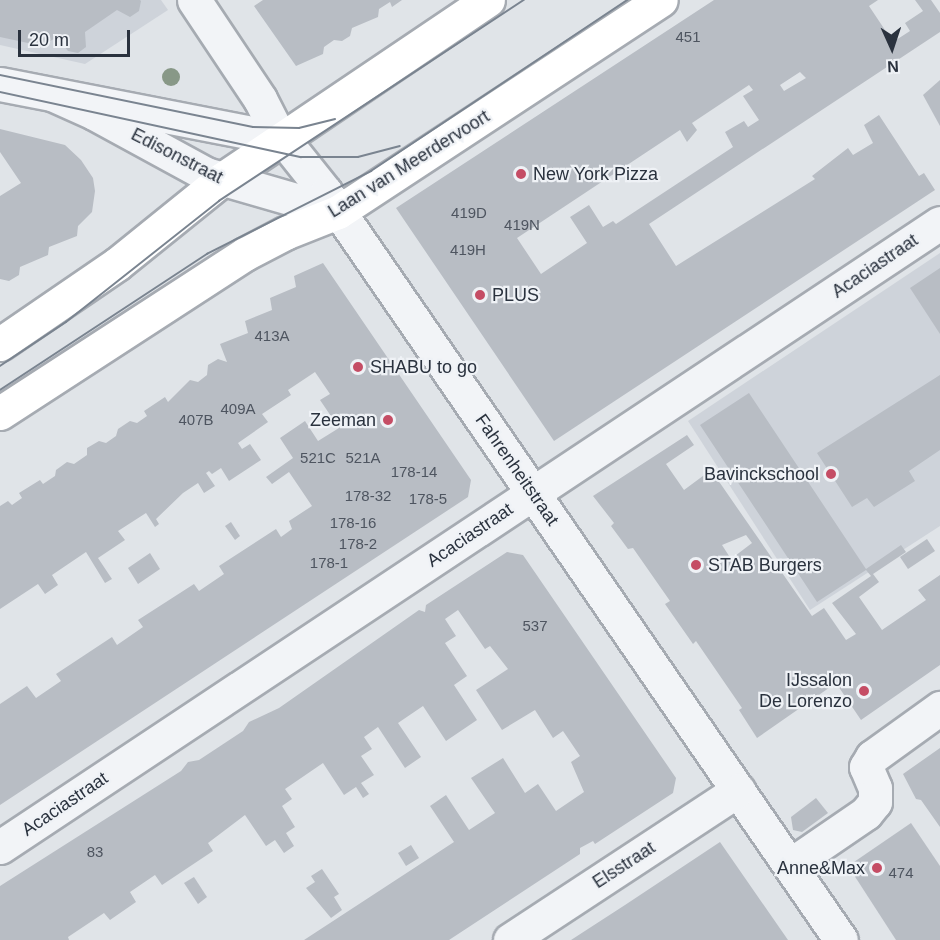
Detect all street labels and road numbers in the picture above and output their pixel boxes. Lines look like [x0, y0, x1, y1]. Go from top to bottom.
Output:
street label: Laan van Meerdervoort [324, 106, 494, 222]
street label: Edisonstraat [128, 124, 226, 188]
street label: Acaciastraat [828, 229, 922, 303]
street label: Fahrenheitstraat [471, 410, 563, 530]
street label: Acaciastraat [423, 498, 517, 572]
street label: Acaciastraat [18, 767, 112, 841]
street label: Elsstraat [589, 837, 659, 893]

